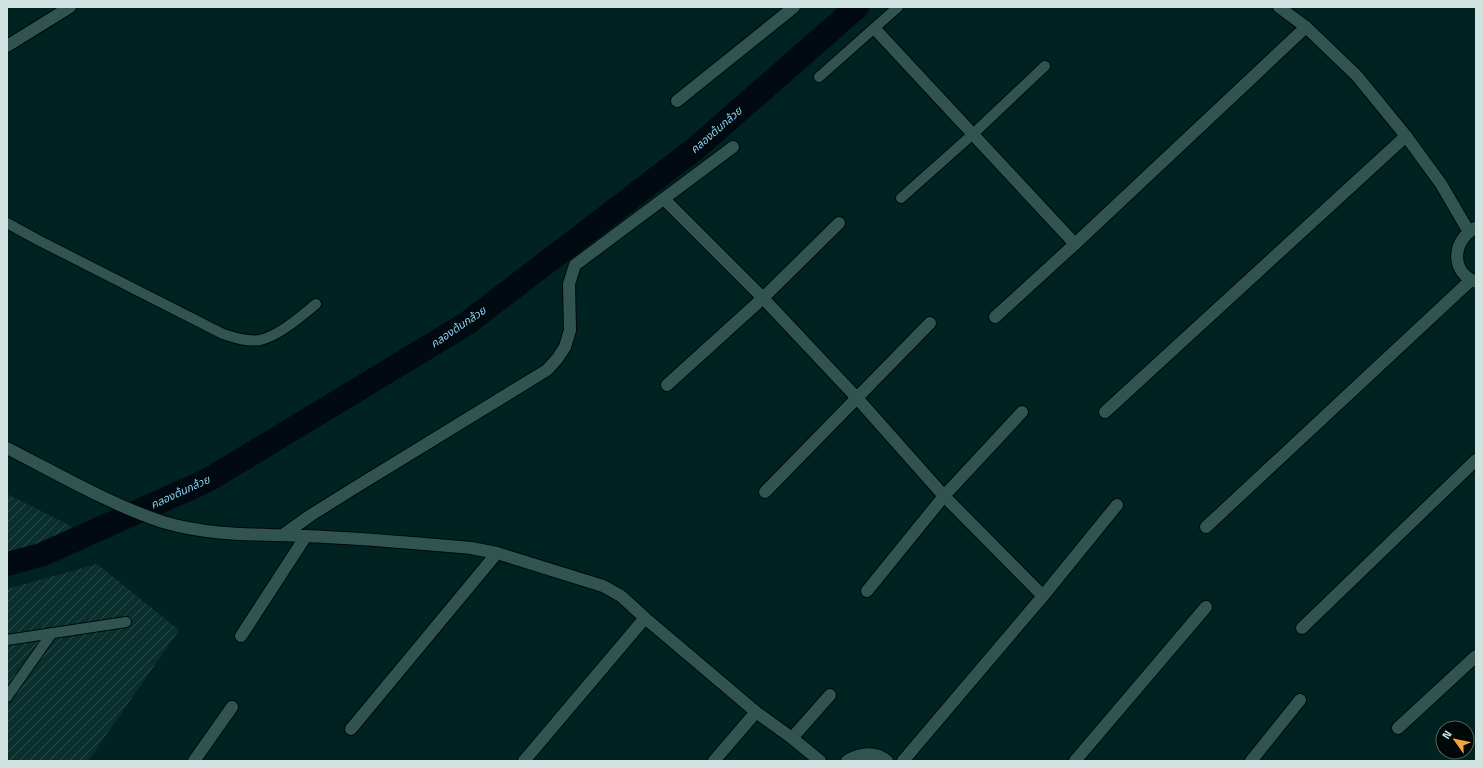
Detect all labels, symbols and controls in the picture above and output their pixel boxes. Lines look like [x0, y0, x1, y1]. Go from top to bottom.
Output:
water label: คลองต้นกล้วย [687, 102, 746, 157]
water label: คลองต้นกล้วย [427, 302, 490, 351]
water label: คลองต้นกล้วย [148, 471, 214, 513]
north arrow [1435, 720, 1475, 760]
text: N [1438, 727, 1455, 742]

